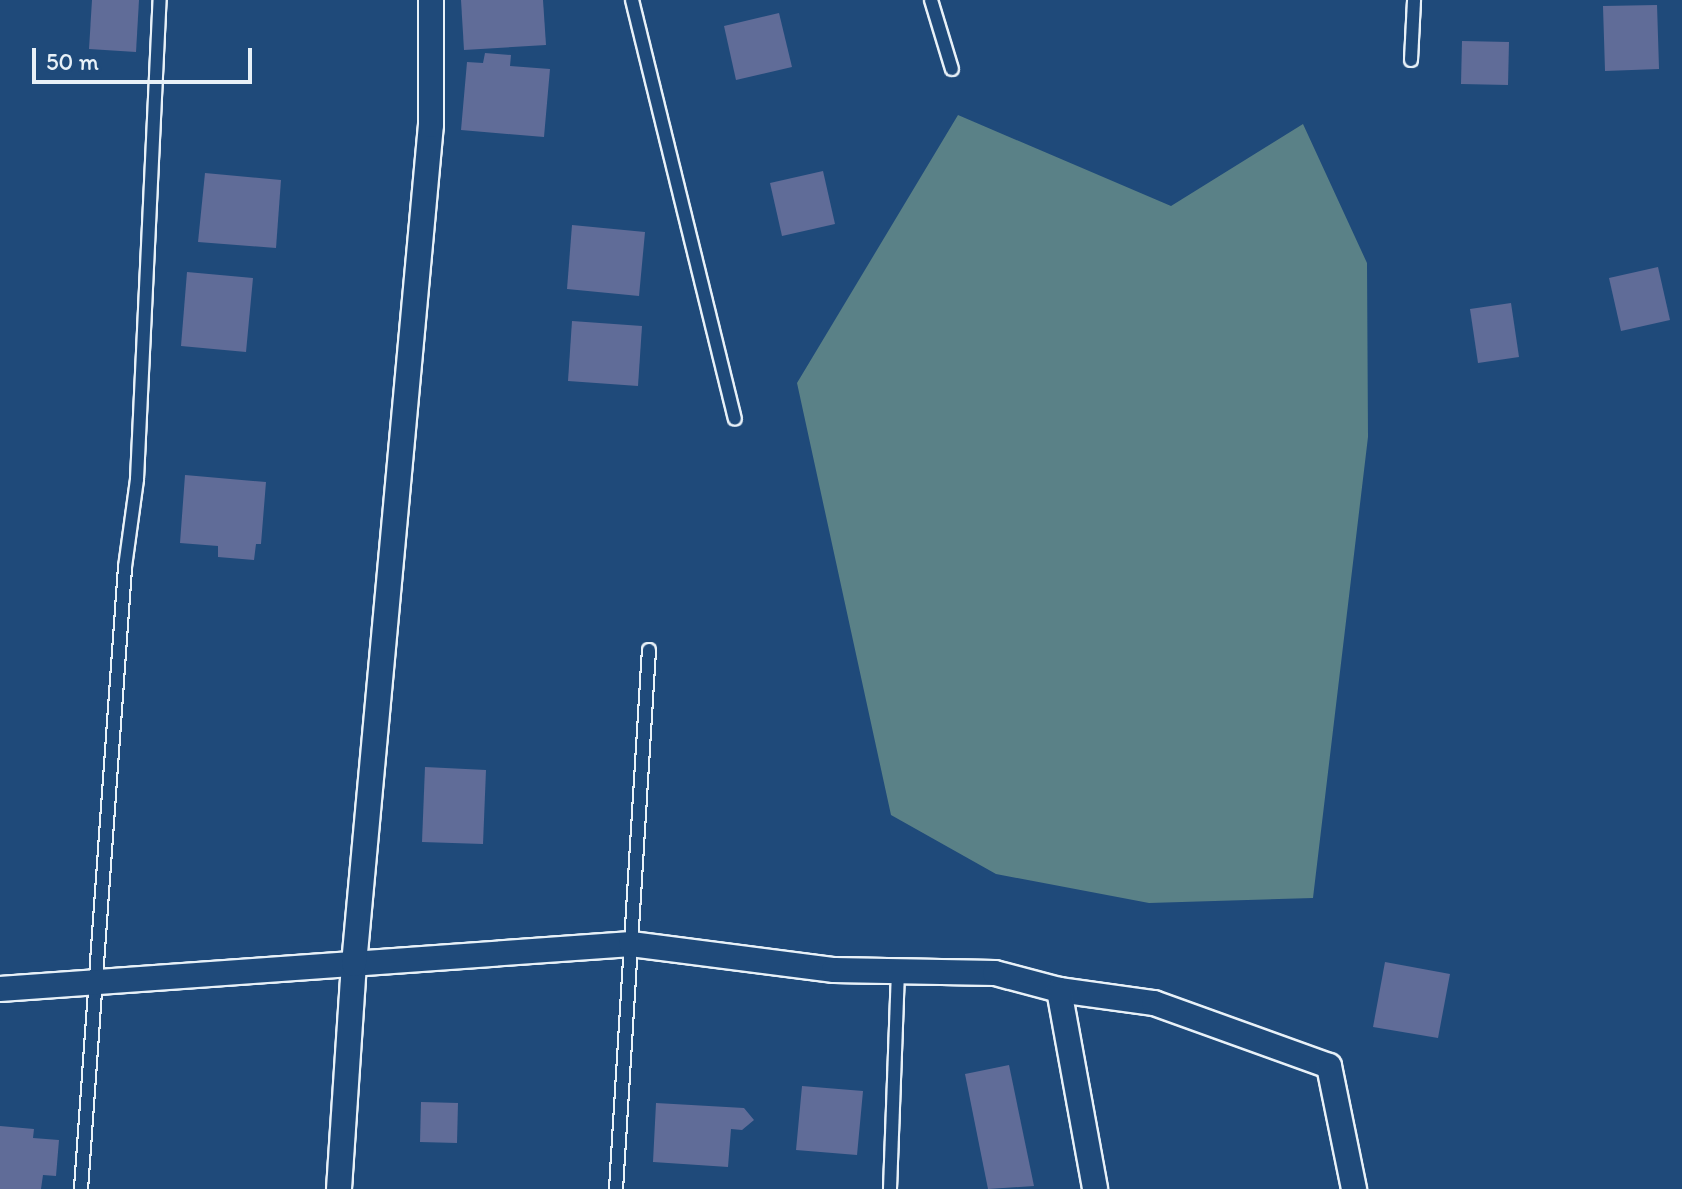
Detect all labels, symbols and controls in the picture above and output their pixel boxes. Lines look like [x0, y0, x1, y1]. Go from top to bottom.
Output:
scale bar [36, 32, 256, 82]
text: 50 m [46, 47, 99, 76]

